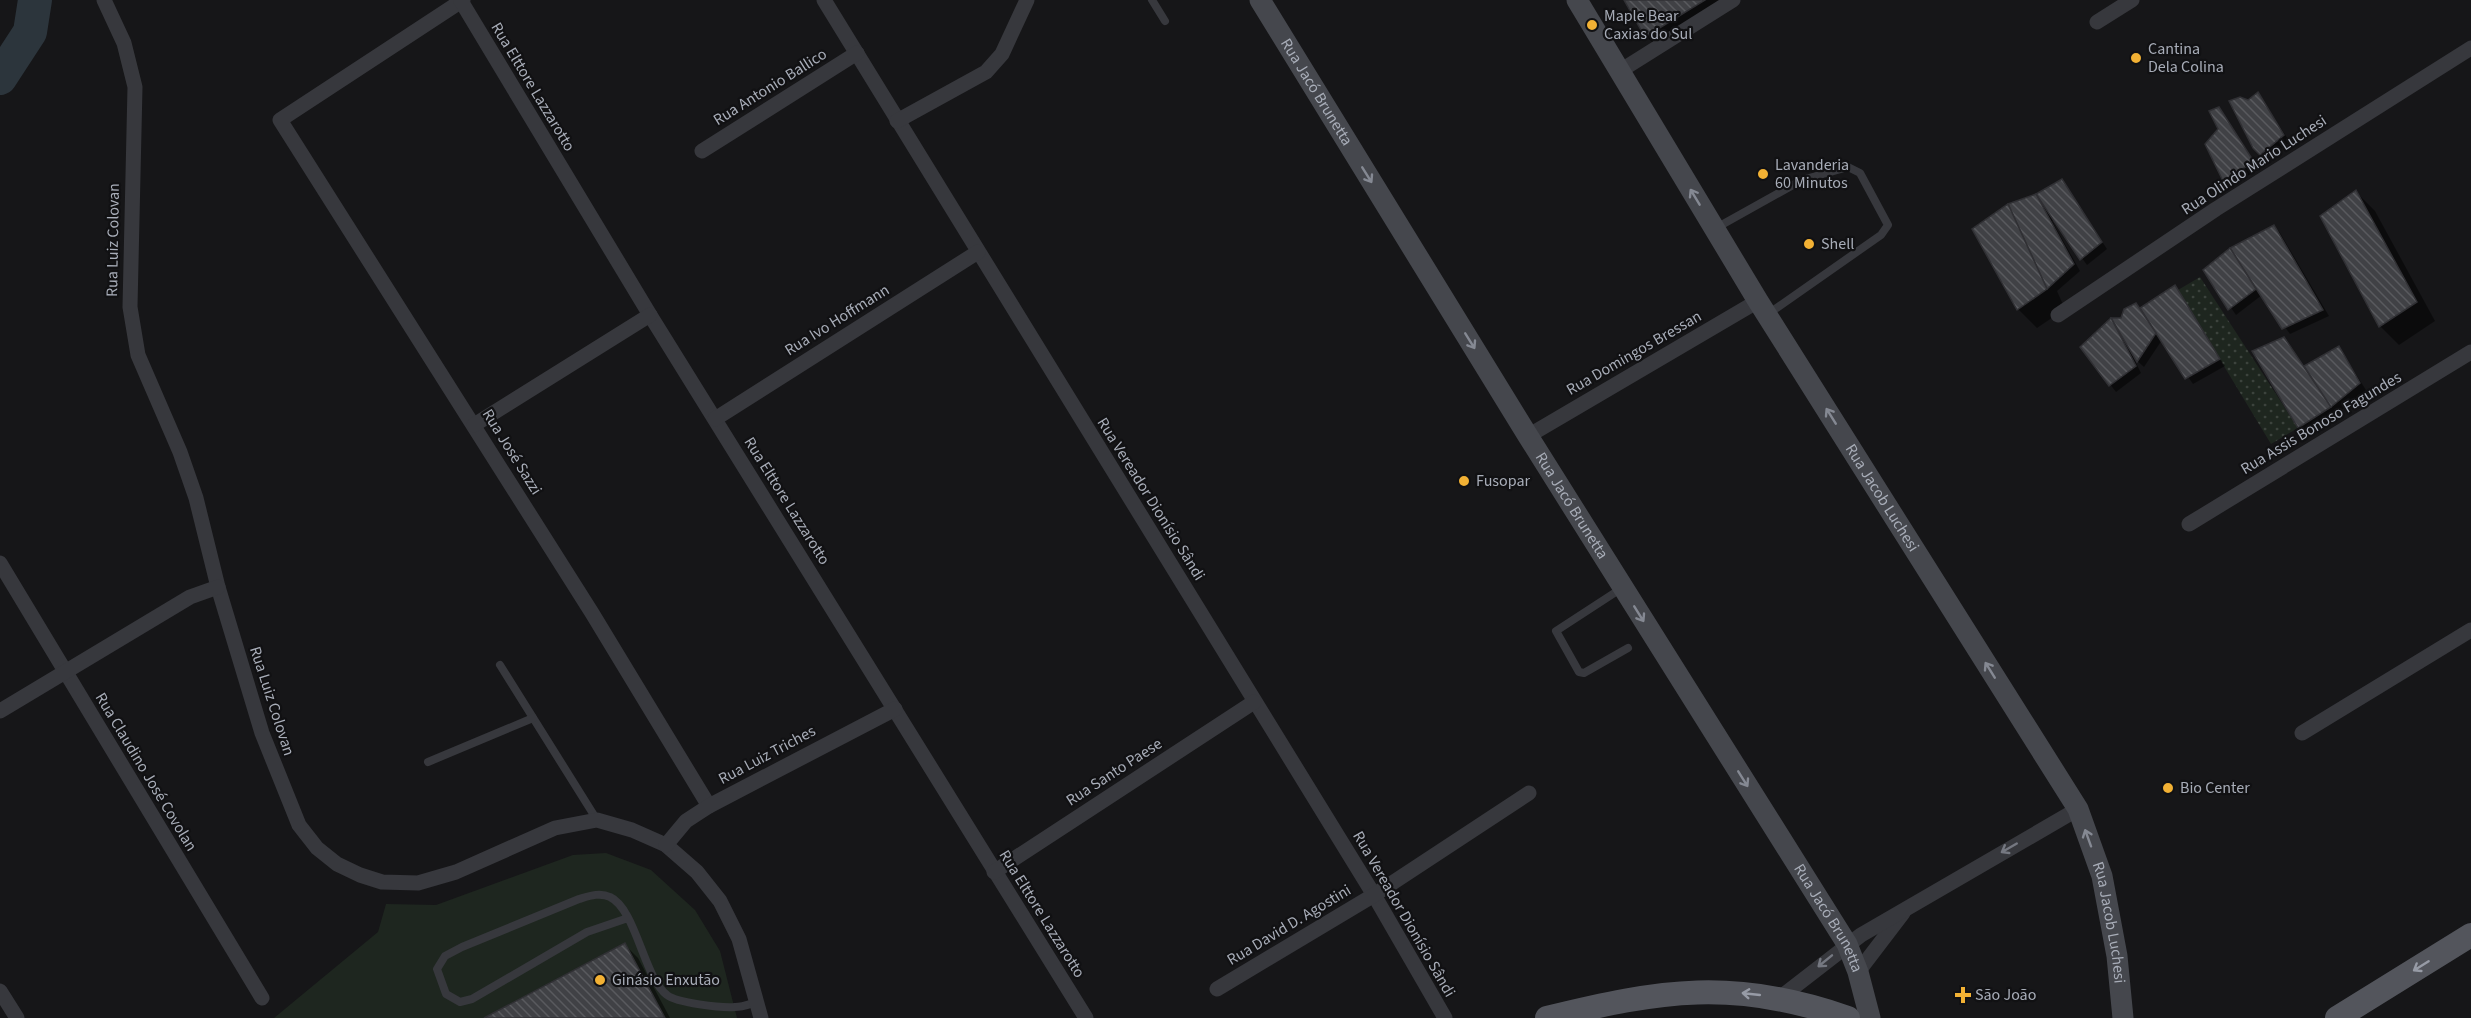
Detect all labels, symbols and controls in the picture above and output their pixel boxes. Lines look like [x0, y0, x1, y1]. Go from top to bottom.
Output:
place label: Maple Bear Caxias do Sul [1604, 5, 1692, 45]
street label: Rua Elttore Lazzarotto [486, 18, 580, 156]
marker: Maple Bear Caxias do Sul [1585, 18, 1599, 32]
street label: Rua Jacó Brunetta [1275, 34, 1358, 150]
place label: Cantina Dela Colina [2148, 38, 2224, 78]
street label: Rua Antonio Ballico [709, 43, 831, 131]
marker: Cantina Dela Colina [2129, 51, 2143, 65]
street label: Rua Olindo Mario Luchesi [2177, 110, 2331, 220]
place label: Lavanderia 60 Minutos [1775, 154, 1849, 194]
one-way arrow [1362, 166, 1374, 183]
marker: Lavanderia 60 Minutos [1756, 167, 1770, 181]
street label: Rua Luiz Colovan [101, 183, 125, 297]
one-way arrow [1689, 189, 1701, 206]
place label: Shell [1821, 233, 1854, 255]
marker: Shell [1802, 237, 1816, 251]
street label: Rua Ivo Hoffmann [780, 279, 894, 361]
street label: Rua Domingos Bressan [1562, 305, 1706, 401]
one-way arrow [1464, 332, 1476, 349]
street label: Rua Assis Bonoso Fagundes [2237, 366, 2406, 480]
street label: Rua José Sazzi [477, 405, 547, 499]
one-way arrow [1824, 408, 1836, 425]
street label: Rua Vereador Dionísio Sândi [1092, 413, 1210, 585]
street label: Rua Elttore Lazzarotto [739, 433, 835, 569]
street label: Rua Jacob Luchesi [1840, 440, 1924, 556]
street label: Rua Jacó Brunetta [1530, 448, 1614, 563]
place label: Fusopar [1476, 470, 1530, 492]
marker: Fusopar [1457, 474, 1471, 488]
one-way arrow [1633, 605, 1646, 622]
street label: Rua Luiz Colovan [244, 643, 300, 759]
one-way arrow [1984, 662, 1996, 679]
street label: Rua Claudino José Covolan [90, 689, 202, 855]
street label: Rua Luiz Triches [714, 720, 820, 790]
street label: Rua Santo Paese [1062, 733, 1166, 811]
one-way arrow [1737, 770, 1749, 787]
place label: Bio Center [2180, 777, 2250, 799]
marker: Bio Center [2161, 781, 2175, 795]
street label: Rua Vereador Dionísio Sândi [1347, 827, 1461, 1001]
one-way arrow [2082, 829, 2093, 847]
one-way arrow [2001, 843, 2018, 855]
street label: Rua Elttore Lazzarotto [994, 846, 1090, 982]
street label: Rua Jacob Luchesi [2087, 859, 2131, 985]
street label: Rua Jacó Brunetta [1788, 860, 1868, 975]
street label: Rua David D. Agostini [1223, 879, 1355, 971]
one-way arrow [1817, 955, 1833, 968]
one-way arrow [2413, 961, 2430, 973]
place label: Ginásio Enxutão [612, 969, 720, 991]
marker: Ginásio Enxutão [593, 973, 607, 987]
place label: São João [1975, 984, 2036, 1006]
one-way arrow [1741, 988, 1761, 999]
marker: São João [1956, 988, 1970, 1002]

